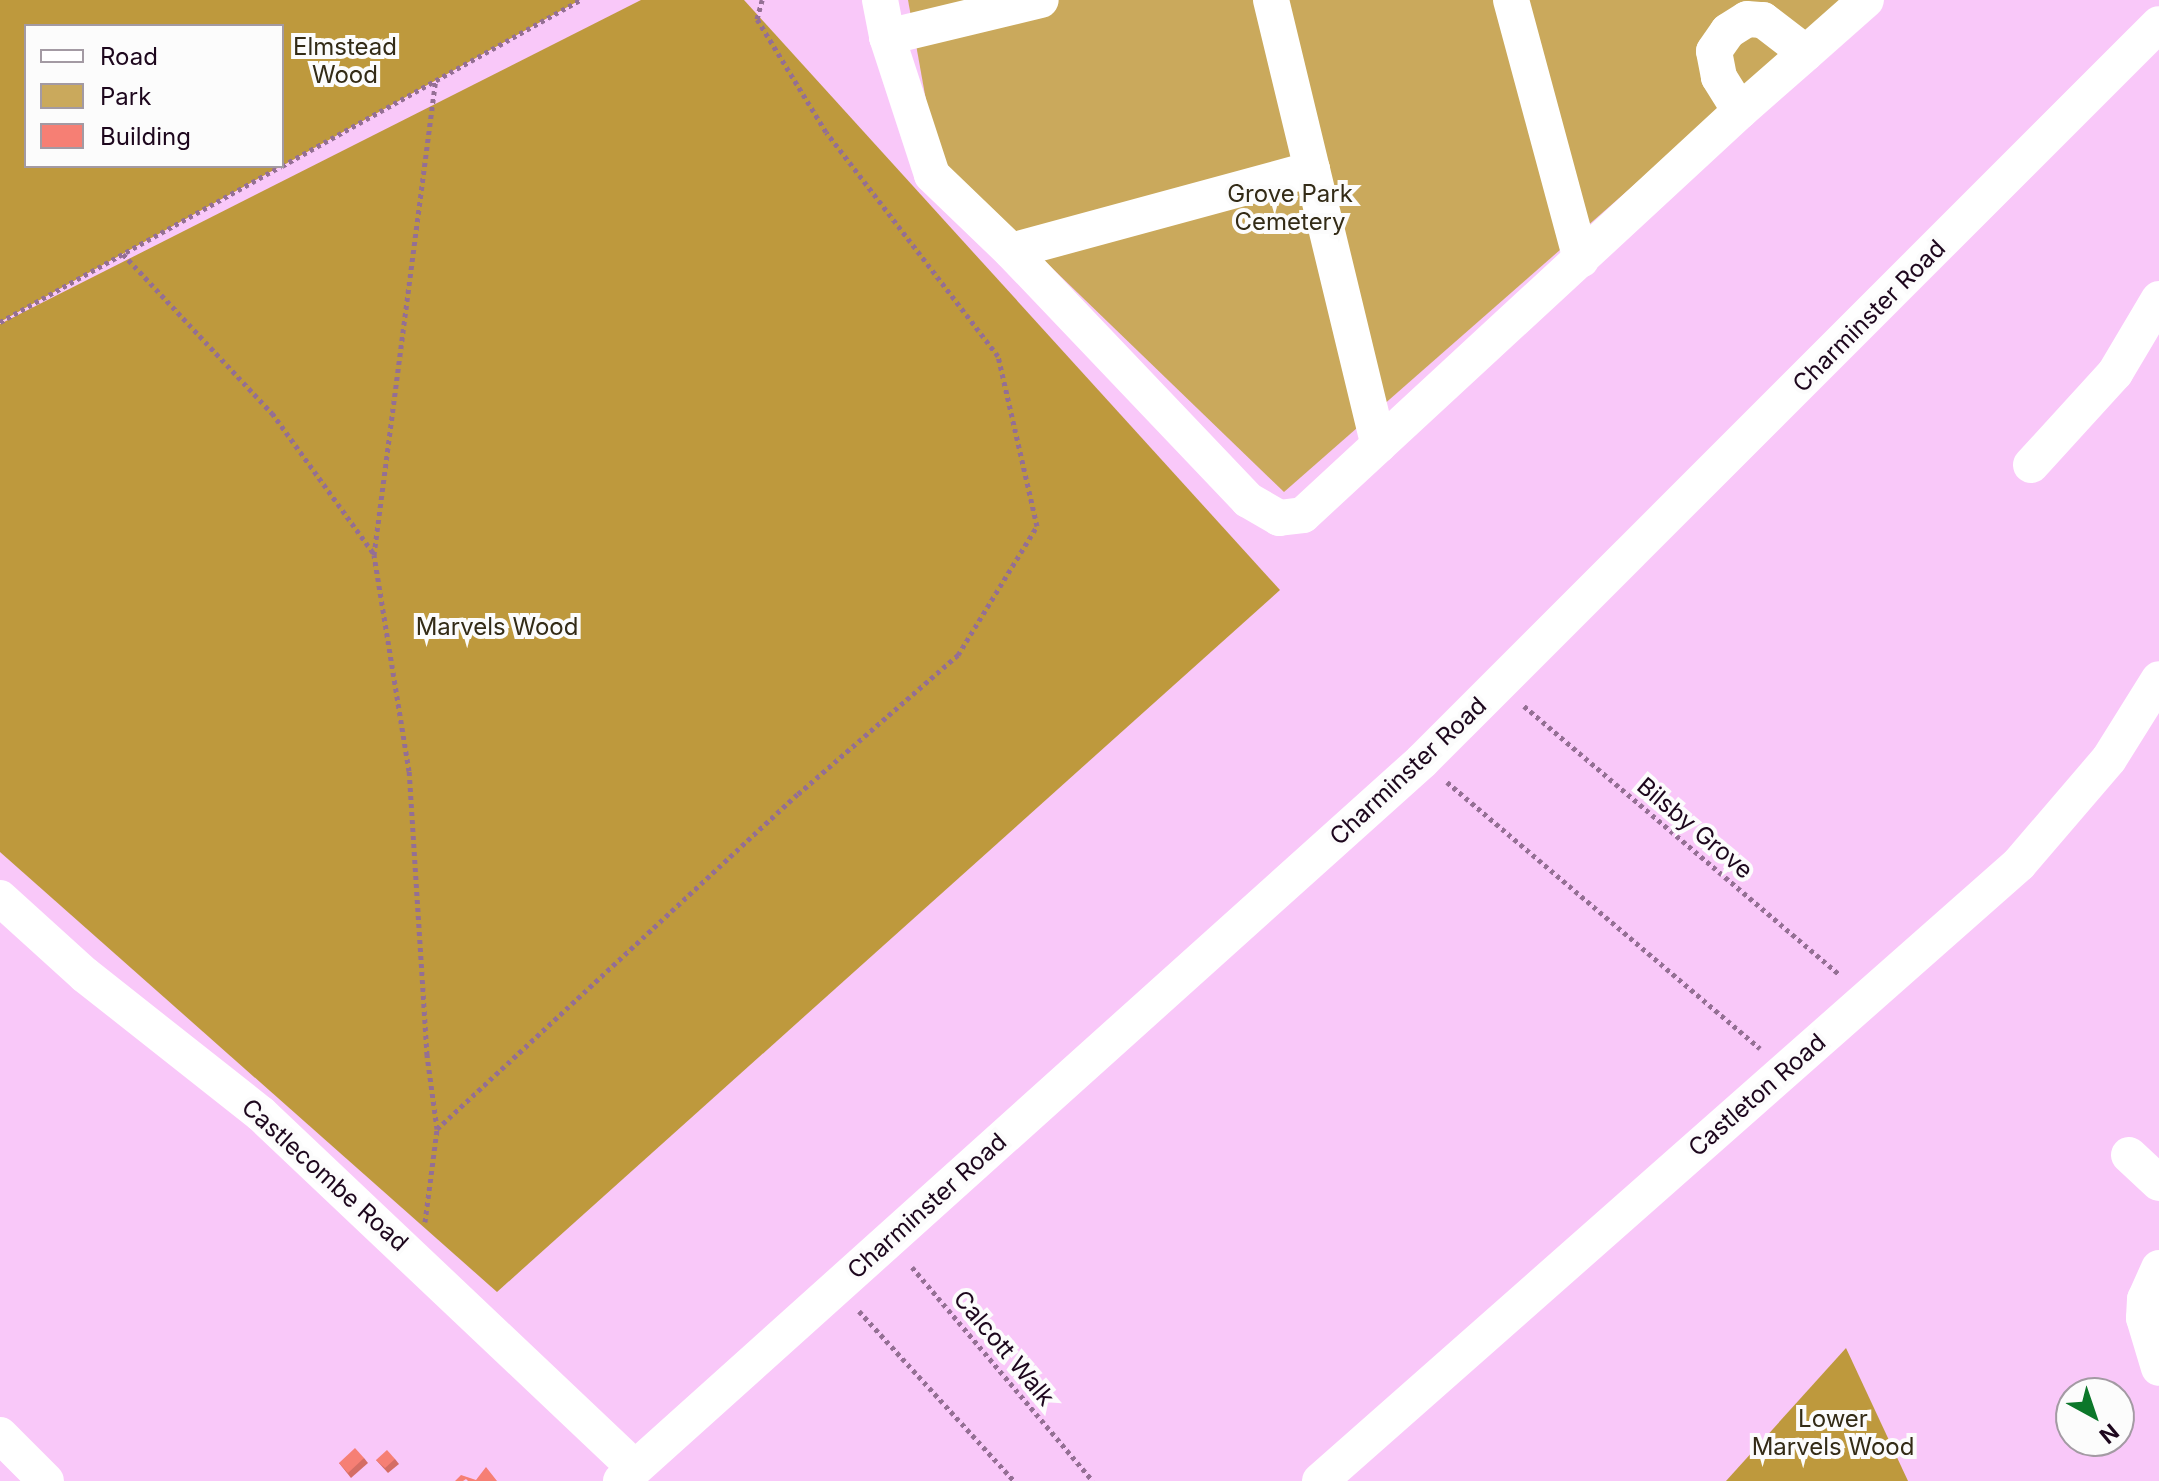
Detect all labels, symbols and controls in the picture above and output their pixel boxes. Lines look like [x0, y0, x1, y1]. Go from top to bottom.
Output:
legend [24, 24, 284, 168]
park label: Elmstead Wood [293, 33, 397, 89]
text: Road [100, 42, 158, 71]
text: Park [100, 82, 151, 111]
text: Building [100, 122, 191, 151]
park label: Grove Park Cemetery [1227, 180, 1353, 236]
street label: Charminster Road [1787, 234, 1951, 398]
park label: Marvels Wood [416, 613, 578, 641]
street label: Charminster Road [1324, 691, 1492, 851]
street label: Bilsby Grove [1631, 771, 1759, 885]
street label: Castleton Road [1683, 1028, 1831, 1162]
street label: Castlecombe Road [236, 1093, 414, 1257]
street label: Charminster Road [842, 1127, 1012, 1285]
street label: Calcott Walk [947, 1284, 1061, 1412]
north arrow [2055, 1377, 2135, 1457]
park label: Lower Marvels Wood [1752, 1405, 1914, 1461]
text: N [2094, 1419, 2124, 1449]

